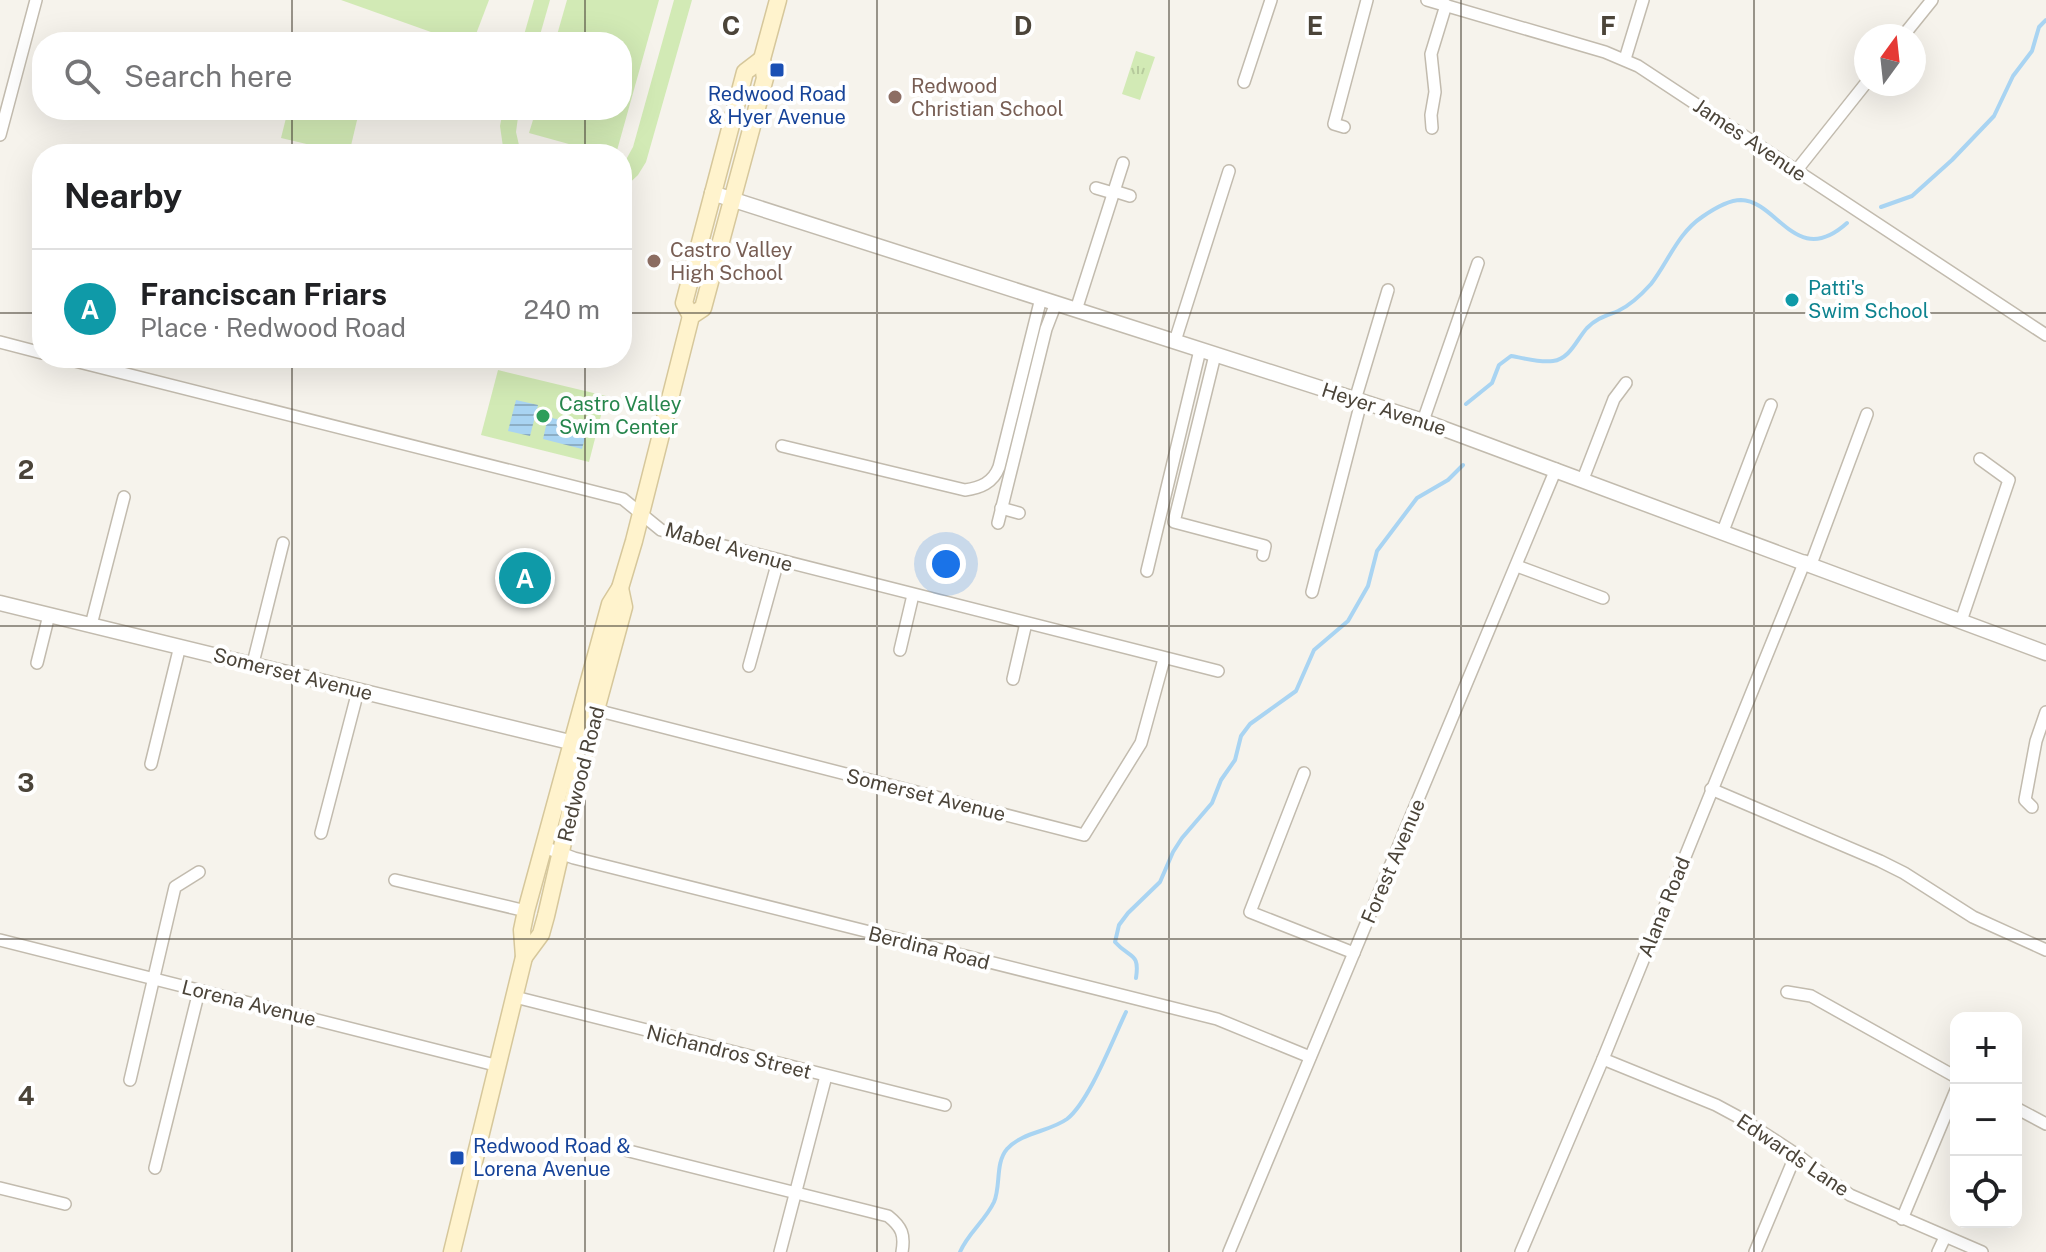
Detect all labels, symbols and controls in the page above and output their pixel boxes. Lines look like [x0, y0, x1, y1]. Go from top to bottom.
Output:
text: C [722, 10, 740, 41]
text: D [1014, 10, 1032, 41]
text: E [1307, 10, 1323, 41]
text: F [1600, 10, 1616, 41]
north arrow [1854, 24, 1926, 96]
search box [32, 32, 632, 120]
icon: search [60, 54, 104, 98]
text: Search here [124, 58, 292, 94]
marker: Redwood Road & Hyer Avenue [768, 61, 786, 79]
place label: Redwood Christian School [911, 74, 1064, 121]
place label: Redwood Road & Hyer Avenue [708, 82, 846, 129]
marker: Redwood Christian School [886, 88, 904, 106]
street label: James Avenue [1689, 93, 1811, 187]
text: Nearby [64, 176, 182, 216]
place label: Castro Valley High School [670, 238, 793, 285]
marker: Castro Valley High School [645, 252, 663, 270]
text: Franciscan Friars [140, 276, 387, 312]
place label: Patti's Swim School [1808, 276, 1929, 323]
marker: Patti's Swim School [1783, 291, 1801, 309]
text: A [81, 294, 99, 325]
text: 240 m [523, 294, 600, 325]
text: Place · Redwood Road [140, 312, 406, 343]
street label: Heyer Avenue [1319, 378, 1449, 440]
place label: Castro Valley Swim Center [559, 392, 682, 439]
marker: Castro Valley Swim Center [534, 407, 552, 425]
text: 2 [18, 454, 34, 485]
street label: Mabel Avenue [662, 517, 796, 577]
your location [926, 544, 966, 584]
pin: A [499, 548, 551, 608]
street label: Somerset Avenue [211, 643, 375, 705]
street label: Redwood Road [553, 704, 609, 844]
street label: Somerset Avenue [844, 764, 1008, 826]
text: 3 [17, 767, 35, 798]
street label: Forest Avenue [1356, 795, 1430, 927]
street label: Alana Road [1633, 853, 1695, 961]
street label: Berdina Road [866, 921, 992, 975]
street label: Lorena Avenue [179, 975, 319, 1031]
map controls [1950, 1012, 2022, 1228]
button: + [1950, 1012, 2022, 1084]
street label: Nichandros Street [644, 1020, 814, 1084]
text: 4 [17, 1080, 35, 1111]
button: − [1950, 1084, 2022, 1156]
street label: Edwards Lane [1732, 1109, 1854, 1201]
place label: Redwood Road & Lorena Avenue [473, 1134, 631, 1181]
marker: Redwood Road & Lorena Avenue [448, 1149, 466, 1167]
button: locate [1950, 1156, 2022, 1228]

